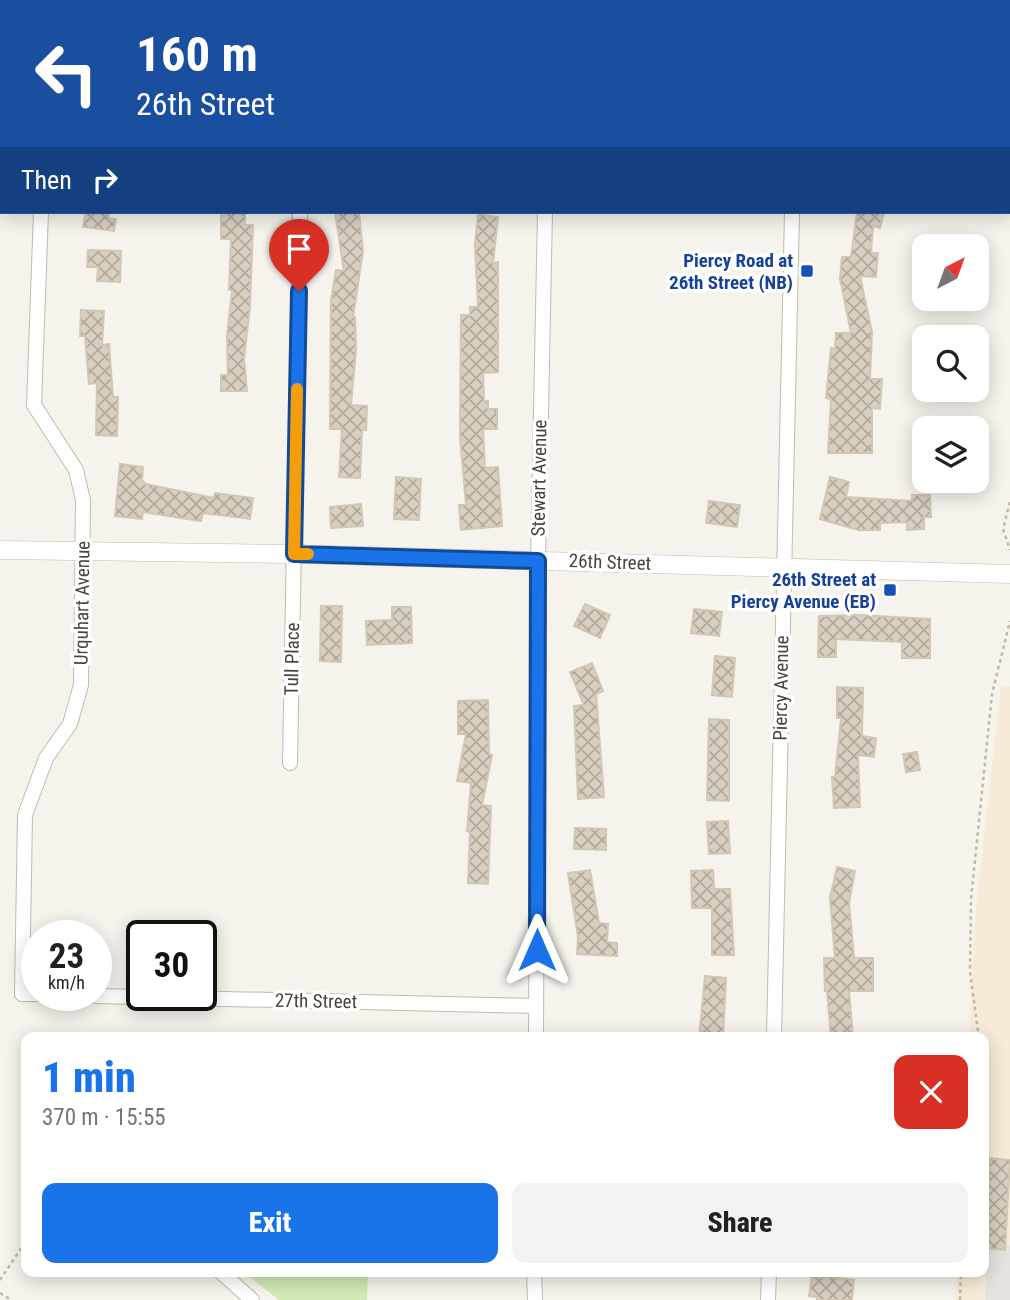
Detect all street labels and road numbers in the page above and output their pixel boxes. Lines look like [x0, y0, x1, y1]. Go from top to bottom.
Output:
street label: Stewart Avenue [526, 419, 552, 537]
street label: Urquhart Avenue [69, 541, 95, 665]
street label: 26th Street [568, 549, 652, 575]
street label: Tull Place [280, 622, 304, 696]
street label: Piercy Avenue [769, 635, 793, 741]
street label: 27th Street [275, 989, 357, 1013]

